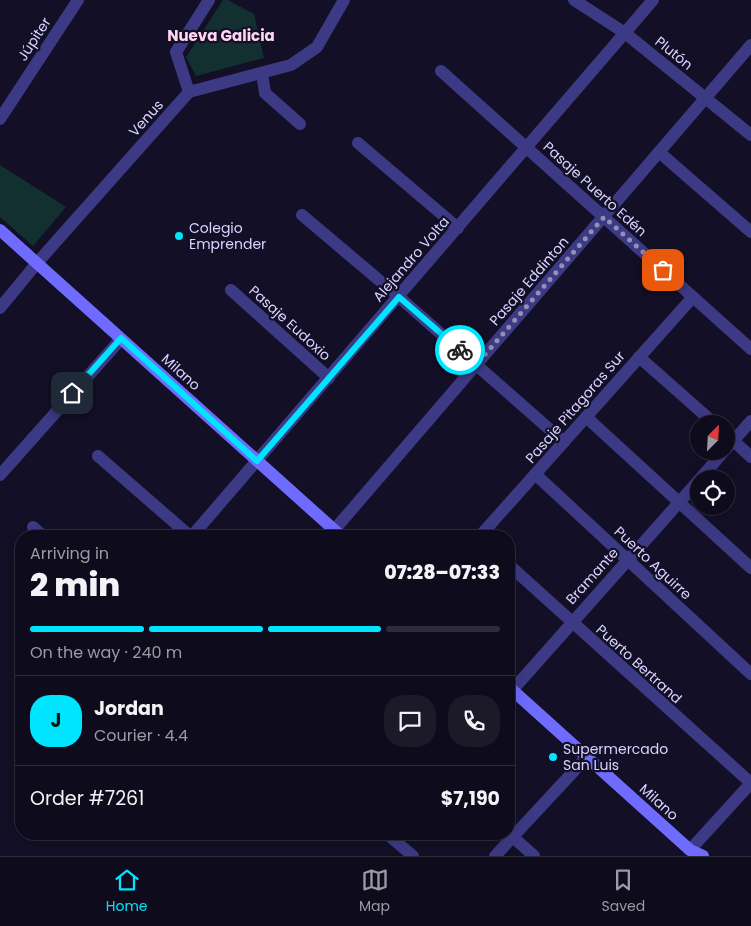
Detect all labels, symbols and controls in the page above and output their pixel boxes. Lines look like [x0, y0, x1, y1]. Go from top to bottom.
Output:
street label: Júpiter [12, 13, 56, 65]
district label: Nueva Galicia [167, 25, 275, 46]
street label: Plutón [651, 32, 697, 74]
street label: Venus [124, 95, 168, 141]
street label: Pasaje Puerto Edén [539, 137, 651, 241]
street label: Alejandro Volta [368, 212, 454, 306]
place label: Colegio Emprender [189, 218, 266, 254]
marker: Colegio Emprender [173, 230, 185, 242]
street label: Pasaje Eddinton [485, 232, 573, 330]
pin [642, 249, 684, 291]
icon: bag [649, 256, 677, 284]
street label: Pasaje Eudoxio [245, 281, 335, 365]
courier [435, 325, 485, 375]
icon: bike [446, 336, 474, 364]
street label: Pasaje Pitagoras Sur [521, 347, 629, 467]
street label: Milano [157, 349, 205, 395]
pin [51, 372, 93, 414]
icon: home [58, 379, 86, 407]
north arrow [690, 415, 735, 460]
map controls [690, 415, 735, 515]
button: locate [690, 470, 735, 515]
street label: Puerto Aguirre [610, 522, 696, 604]
text: Arriving in [30, 542, 109, 565]
street label: Bramante [561, 543, 623, 609]
text: 07:28–07:33 [384, 559, 500, 586]
text: 2 min [30, 562, 120, 607]
street label: Puerto Bertrand [592, 620, 686, 708]
text: On the way · 240 m [30, 641, 182, 664]
text: Jordan [94, 695, 164, 722]
button: chat [384, 695, 436, 747]
button: phone [448, 695, 500, 747]
text: J [51, 707, 61, 734]
text: Courier · 4.4 [94, 724, 188, 747]
place label: Supermercado San Luis [563, 739, 668, 775]
marker: Supermercado San Luis [547, 751, 559, 763]
street label: Milano [635, 779, 683, 825]
text: Order #7261 [30, 785, 144, 812]
text: $7,190 [441, 785, 500, 812]
tab: Home [106, 866, 148, 917]
tab: Map [359, 866, 390, 917]
tab: Saved [602, 866, 645, 917]

